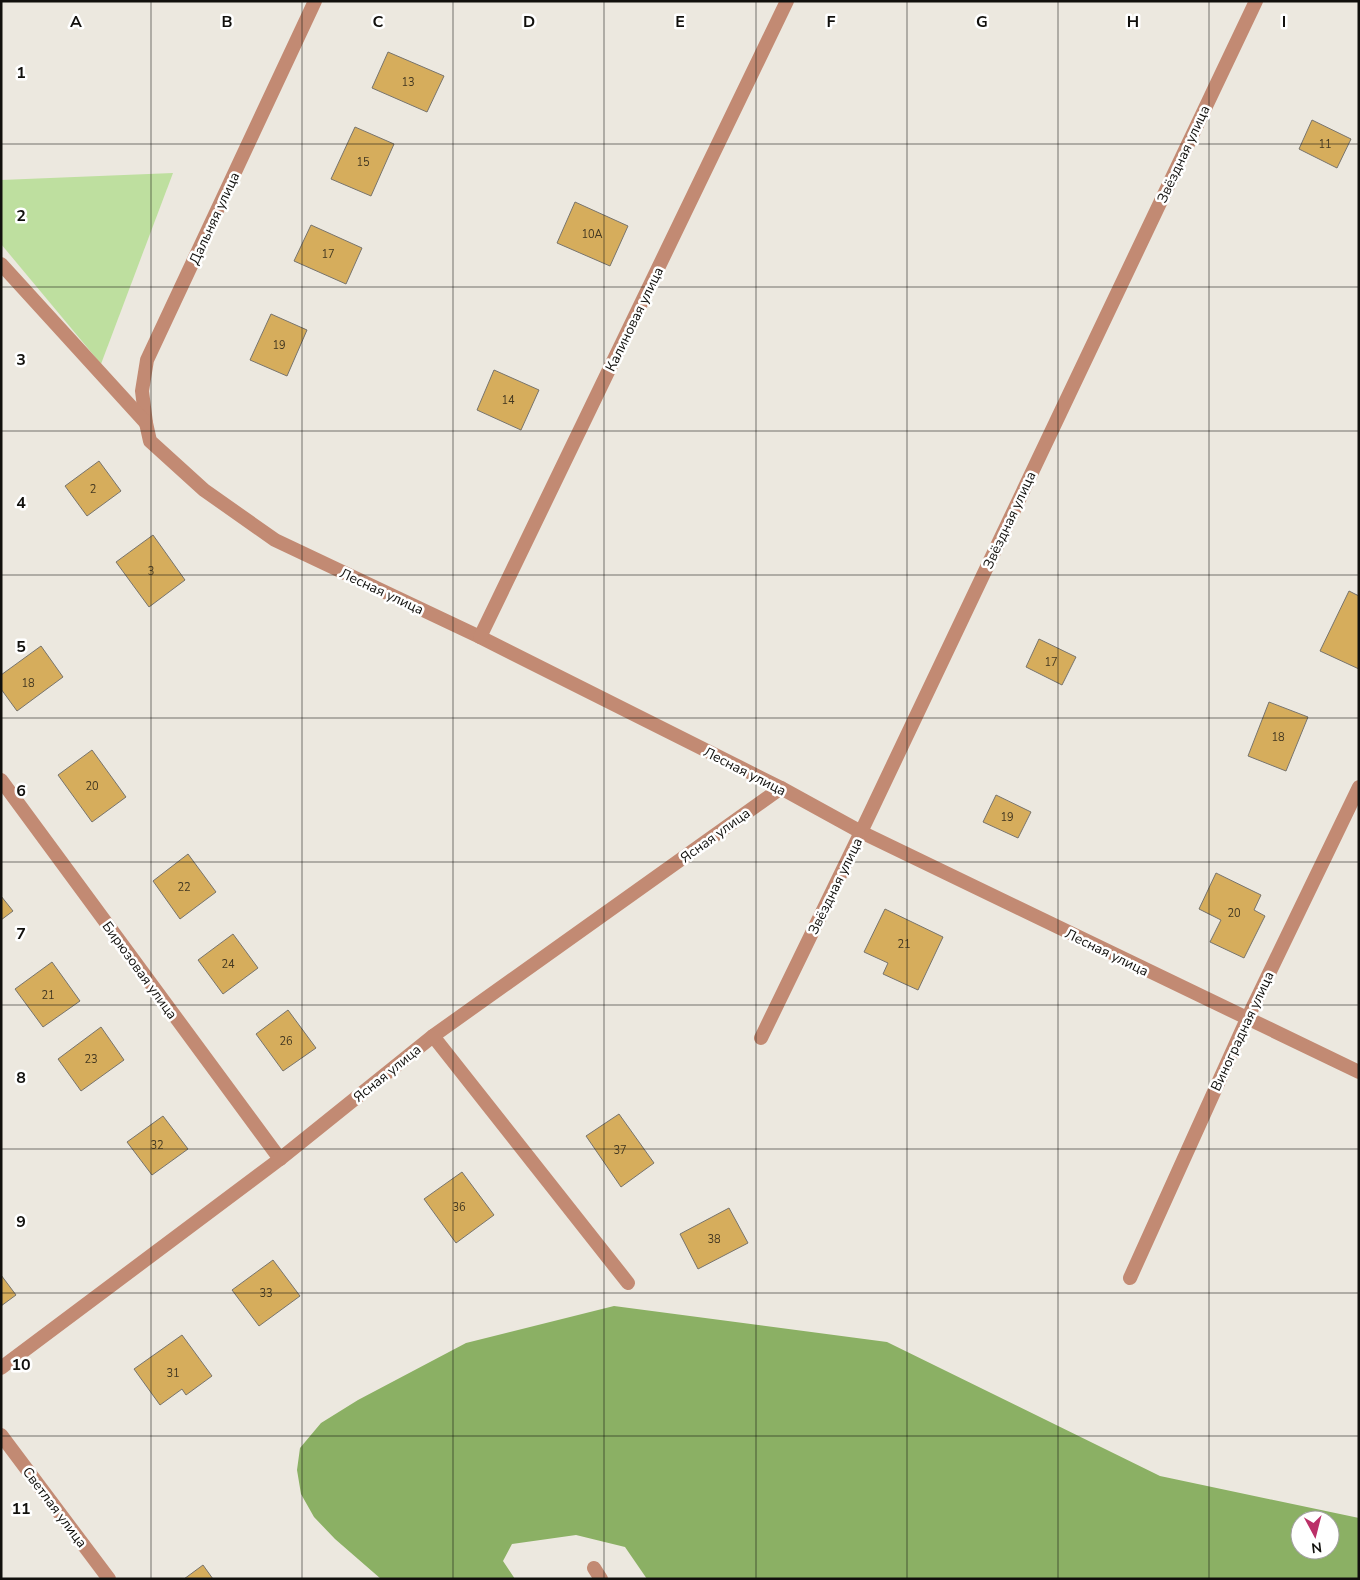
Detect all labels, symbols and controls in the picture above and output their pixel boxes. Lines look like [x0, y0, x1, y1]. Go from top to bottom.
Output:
text: A [70, 11, 82, 33]
text: B [221, 11, 233, 33]
text: C [373, 11, 384, 33]
text: D [523, 11, 535, 33]
text: E [675, 11, 685, 33]
text: F [827, 11, 836, 33]
text: G [976, 11, 988, 33]
text: H [1127, 11, 1139, 33]
text: I [1282, 11, 1286, 33]
text: 1 [16, 62, 26, 84]
house number: 13 [401, 75, 415, 90]
street label: Звёздная улица [1153, 102, 1214, 206]
house number: 11 [1318, 137, 1332, 152]
house number: 15 [356, 155, 370, 170]
street label: Дальняя улица [185, 169, 244, 268]
text: 2 [16, 205, 26, 227]
house number: 10А [581, 227, 603, 242]
house number: 17 [321, 247, 335, 262]
street label: Калиновая улица [601, 264, 668, 375]
house number: 19 [272, 338, 286, 353]
text: 3 [16, 349, 26, 371]
house number: 14 [501, 393, 515, 408]
street label: Звёздная улица [979, 468, 1040, 572]
house number: 2 [90, 482, 96, 497]
text: 4 [16, 492, 26, 514]
house number: 3 [148, 564, 154, 579]
street label: Лесная улица [337, 564, 427, 619]
text: 5 [16, 636, 26, 658]
house number: 17 [1044, 655, 1058, 670]
house number: 18 [21, 676, 35, 691]
house number: 18 [1271, 730, 1285, 745]
street label: Лесная улица [700, 742, 789, 800]
house number: 20 [85, 779, 99, 794]
text: 6 [16, 780, 26, 802]
street label: Ясная улица [677, 804, 754, 867]
house number: 19 [1000, 810, 1014, 825]
street label: Звёздная улица [804, 835, 867, 938]
house number: 22 [177, 880, 191, 895]
house number: 20 [1227, 906, 1241, 921]
street label: Бирюзовая улица [98, 917, 182, 1023]
text: 7 [16, 923, 26, 945]
street label: Лесная улица [1062, 924, 1152, 981]
house number: 21 [897, 937, 911, 952]
house number: 24 [221, 957, 235, 972]
street label: Виноградная улица [1206, 968, 1279, 1094]
house number: 21 [41, 988, 55, 1003]
house number: 26 [279, 1034, 293, 1049]
street label: Ясная улица [349, 1040, 425, 1107]
house number: 23 [84, 1052, 98, 1067]
text: 8 [16, 1067, 26, 1089]
house number: 32 [150, 1138, 164, 1153]
house number: 37 [613, 1143, 627, 1158]
house number: 36 [452, 1200, 466, 1215]
text: 9 [16, 1211, 26, 1233]
house number: 38 [707, 1232, 721, 1247]
house number: 33 [259, 1286, 273, 1301]
text: 10 [11, 1354, 31, 1376]
house number: 31 [166, 1366, 180, 1381]
street label: Светлая улица [18, 1463, 91, 1552]
text: 11 [11, 1498, 31, 1520]
north arrow [1290, 1510, 1340, 1560]
text: N [1310, 1537, 1323, 1557]

